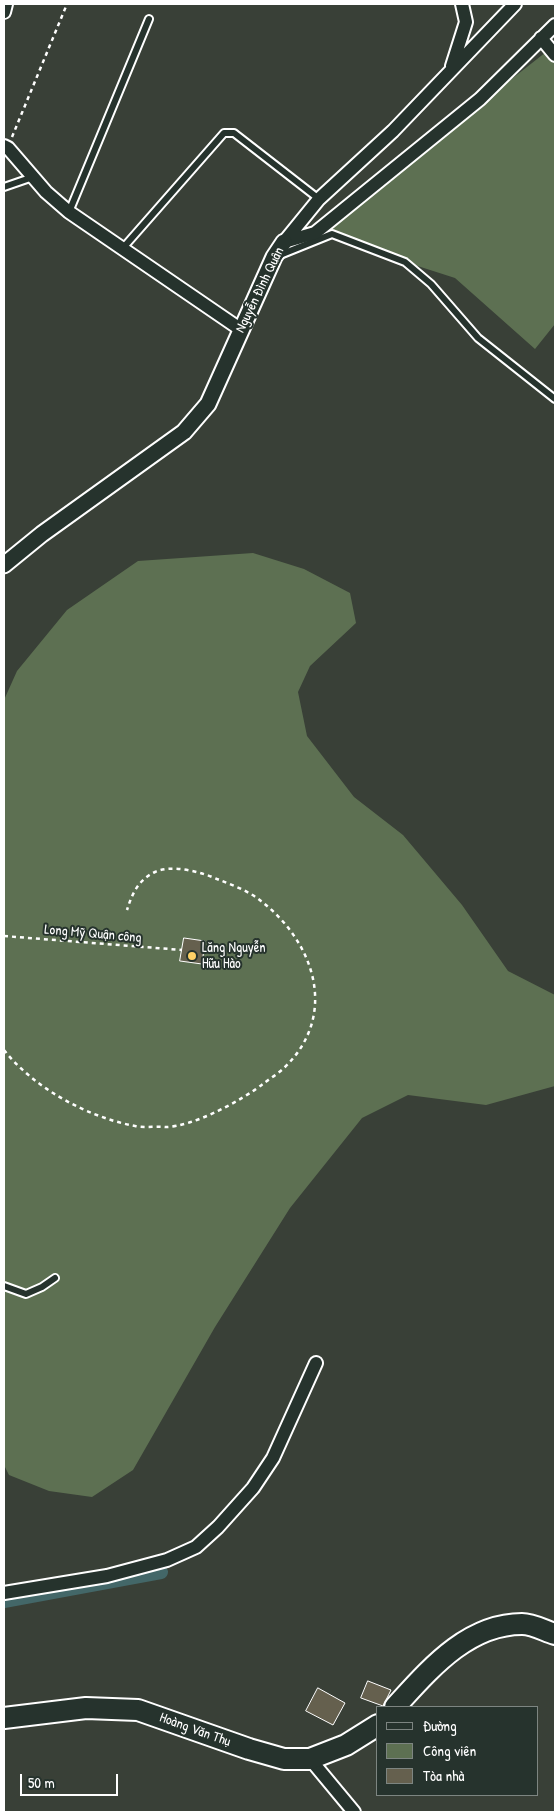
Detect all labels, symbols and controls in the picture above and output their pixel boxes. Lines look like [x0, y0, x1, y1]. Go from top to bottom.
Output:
street label: Nguyễn Đình Quân [232, 244, 288, 336]
street label: Long Mỹ Quận công [44, 921, 142, 947]
place label: Lăng Nguyễn Hữu Hào [202, 940, 266, 972]
marker: Lăng Nguyễn Hữu Hào [186, 950, 198, 962]
legend [376, 1706, 539, 1796]
street label: Hoàng Văn Thụ [157, 1709, 233, 1751]
text: Đường [423, 1715, 457, 1736]
text: Công viên [423, 1740, 476, 1761]
scale bar [22, 1764, 120, 1796]
text: Tòa nhà [423, 1765, 464, 1786]
text: 50 m [28, 1772, 55, 1793]

